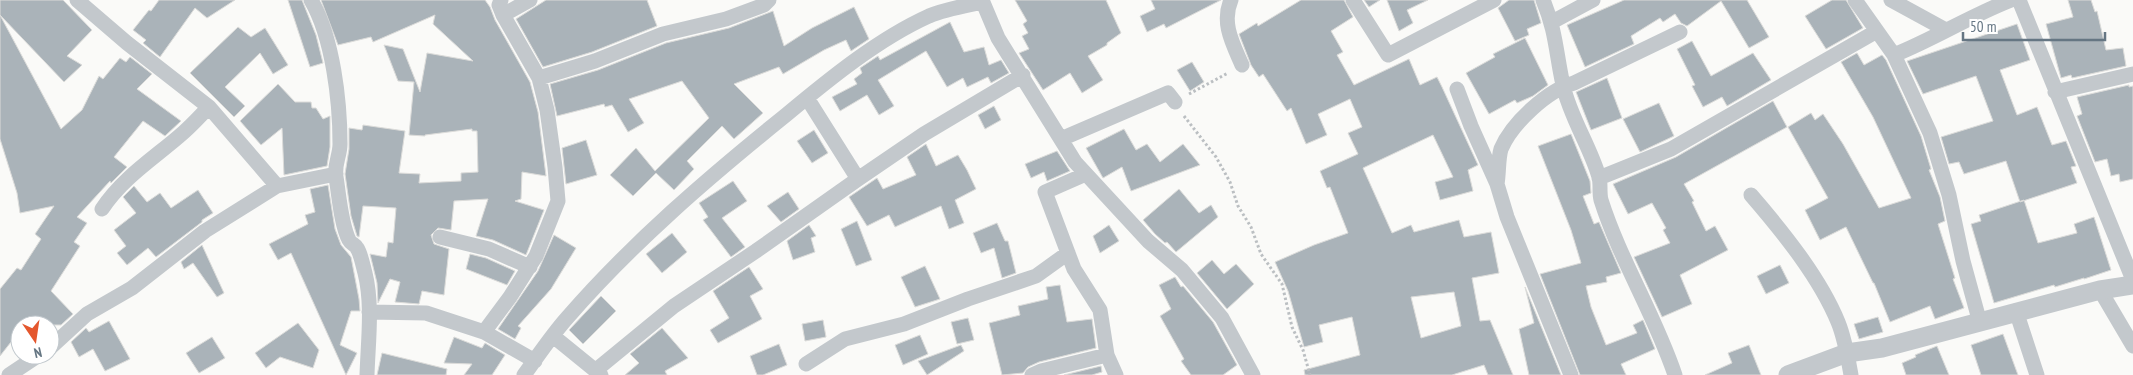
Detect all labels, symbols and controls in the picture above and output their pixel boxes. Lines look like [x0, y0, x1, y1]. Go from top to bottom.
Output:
scale bar [1963, 10, 2106, 42]
text: 50 m [1970, 17, 1996, 36]
north arrow [10, 315, 60, 365]
text: N [32, 343, 44, 362]

